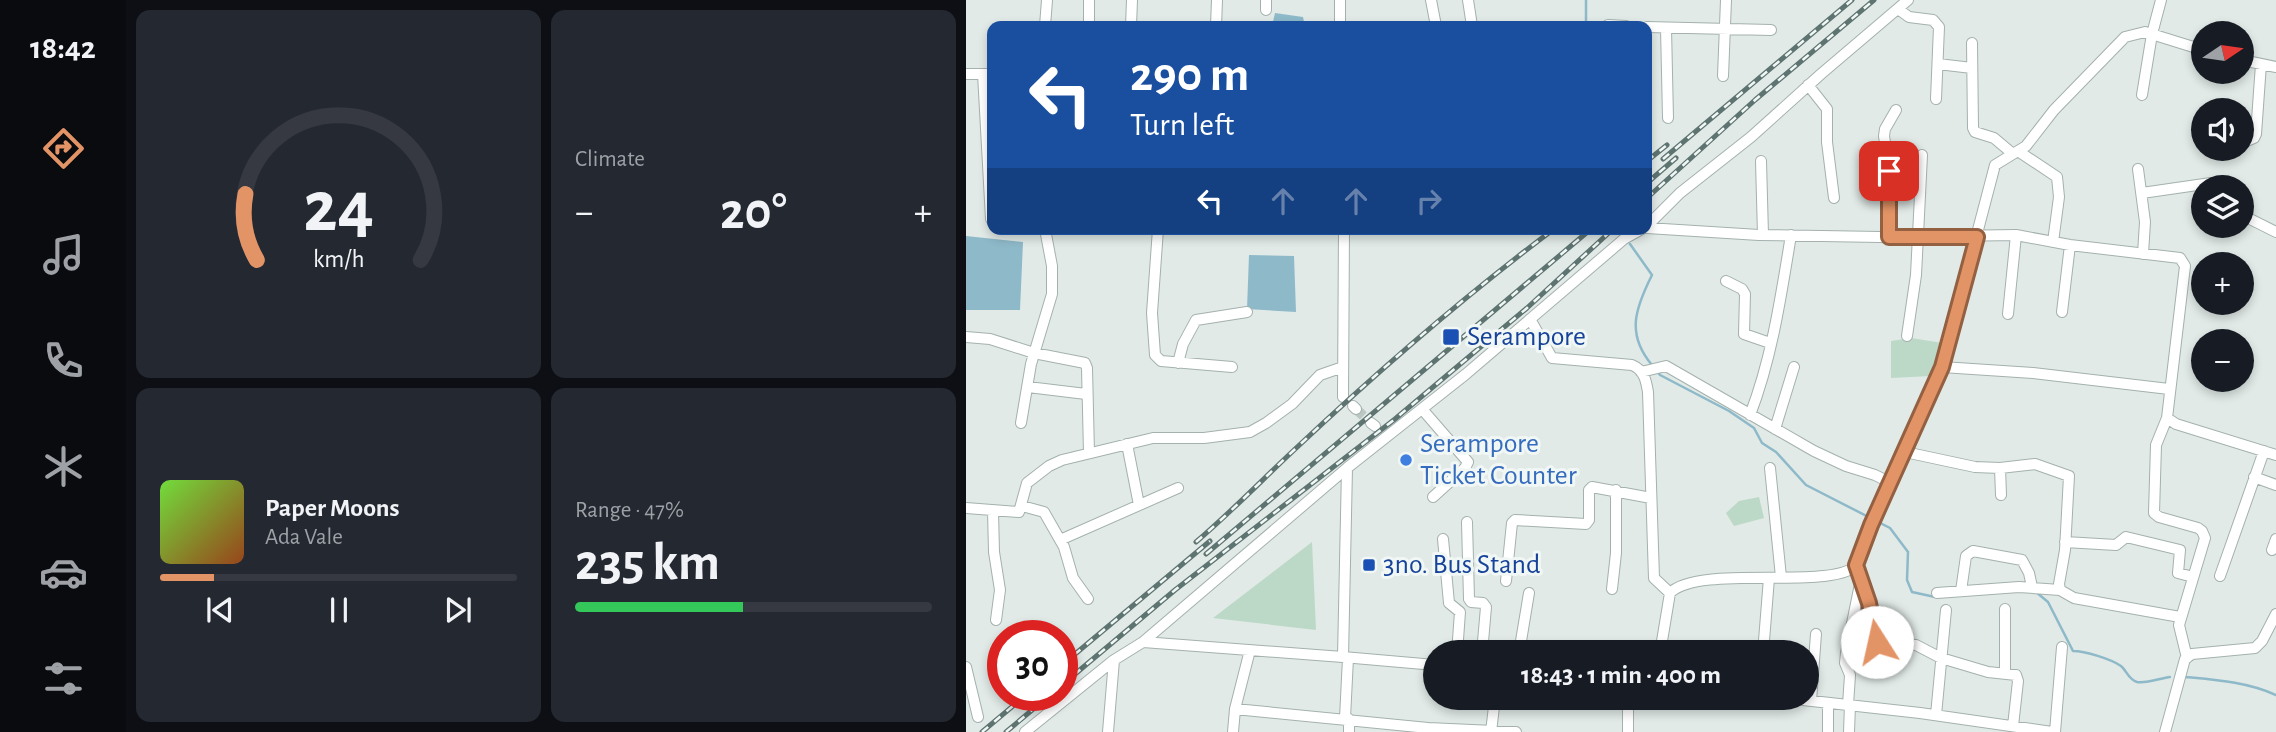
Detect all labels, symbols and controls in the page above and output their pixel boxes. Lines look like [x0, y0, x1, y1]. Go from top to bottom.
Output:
north arrow [2191, 21, 2254, 84]
map controls [2191, 21, 2254, 392]
text: 18:42 [30, 32, 96, 64]
icon: left [1015, 49, 1106, 140]
text: 290 m [1130, 51, 1249, 100]
button: sound [2191, 98, 2254, 161]
text: Turn left [1130, 109, 1234, 141]
icon: directions [39, 124, 88, 173]
pin [1859, 141, 1919, 201]
text: Climate [575, 148, 645, 171]
icon: arrive [1870, 152, 1908, 190]
text: 24 [303, 172, 374, 245]
button: layers [2191, 175, 2254, 238]
icon: left [1191, 182, 1229, 220]
icon: ahead [1264, 182, 1302, 220]
icon: ahead [1337, 182, 1375, 220]
icon: right [1410, 182, 1448, 220]
text: 20° [720, 186, 787, 238]
text: − [575, 194, 593, 232]
text: + [914, 194, 932, 232]
icon: music [39, 230, 88, 279]
text: km/h [313, 247, 364, 272]
button: + [2191, 252, 2254, 315]
place label: Serampore [1467, 323, 1586, 351]
marker: Serampore [1441, 327, 1461, 347]
button: − [2191, 329, 2254, 392]
icon: phone [39, 336, 88, 385]
place label: Serampore Ticket Counter [1420, 430, 1577, 490]
icon: climate [39, 442, 88, 491]
marker: Serampore Ticket Counter [1398, 452, 1414, 468]
text: Paper Moons [265, 495, 400, 521]
text: Range · 47% [575, 499, 684, 522]
text: Ada Vale [265, 526, 343, 549]
text: 235 km [575, 537, 720, 589]
icon: car [39, 548, 88, 597]
place label: 3no. Bus Stand [1383, 551, 1541, 579]
marker: 3no. Bus Stand [1361, 557, 1377, 573]
icon: previous [201, 591, 239, 629]
icon: pause [320, 591, 358, 629]
icon: next [439, 591, 477, 629]
position arrow [1840, 605, 1914, 679]
speed limit sign: 30 [987, 620, 1078, 711]
icon: filters [39, 654, 88, 703]
text: 18:43 · 1 min · 400 m [1521, 662, 1721, 688]

